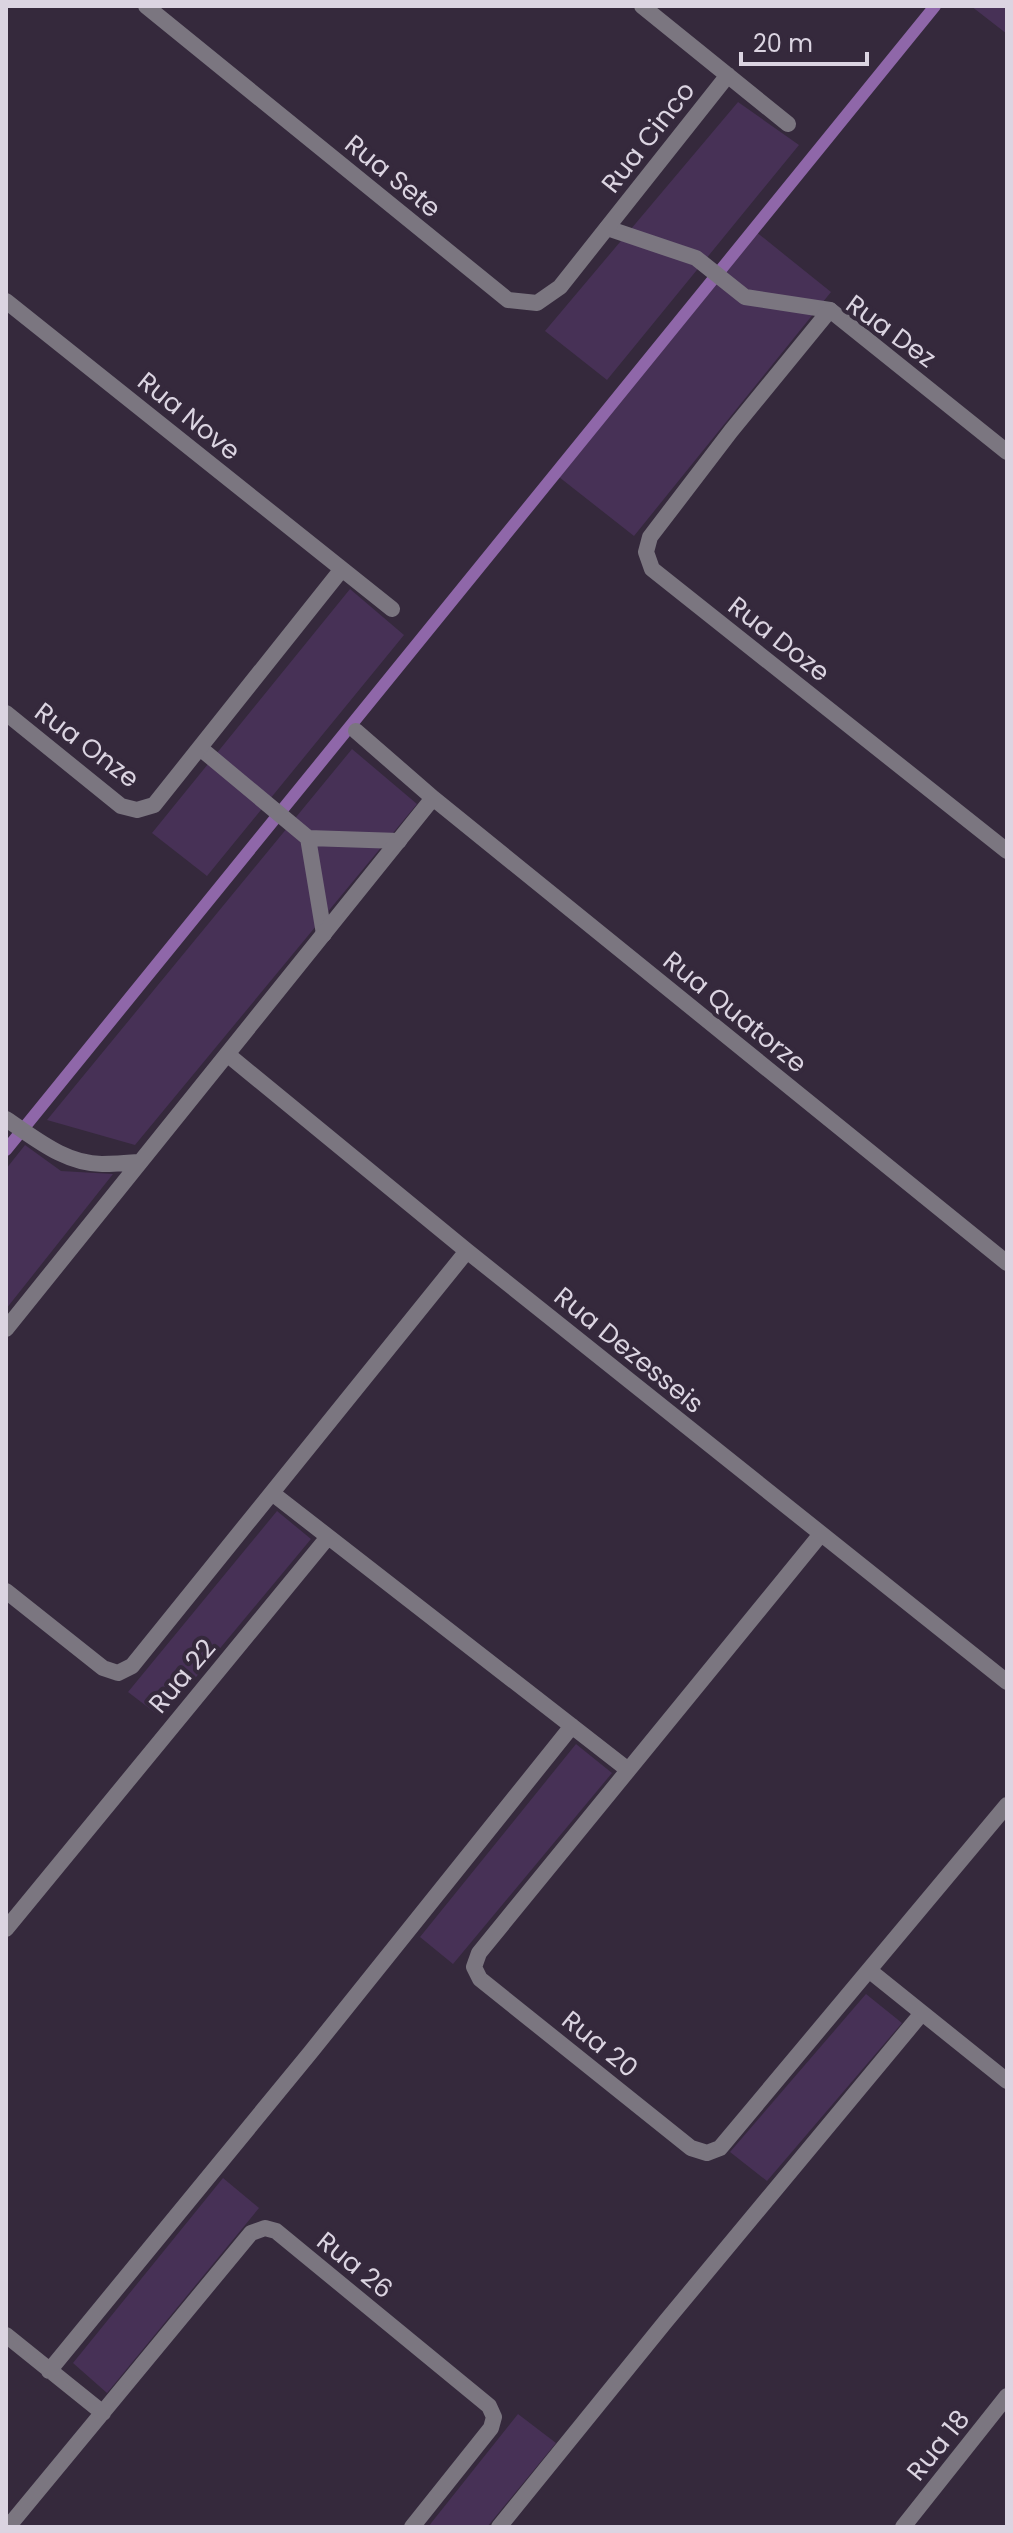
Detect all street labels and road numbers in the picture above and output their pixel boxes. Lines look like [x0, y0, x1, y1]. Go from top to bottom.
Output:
street label: Rua Cinco [593, 74, 703, 200]
street label: Rua Sete [337, 126, 449, 226]
street label: Rua Dez [839, 286, 943, 376]
street label: Rua Nove [130, 363, 248, 469]
street label: Rua Doze [721, 588, 837, 690]
street label: Rua Onze [27, 694, 147, 796]
street label: Rua Quatorze [656, 943, 814, 1081]
street label: Rua Dezesseis [547, 1279, 711, 1421]
street label: Rua 22 [140, 1631, 224, 1721]
street label: Rua 20 [554, 2002, 646, 2086]
street label: Rua 26 [309, 2223, 401, 2307]
street label: Rua 18 [898, 2402, 978, 2488]

